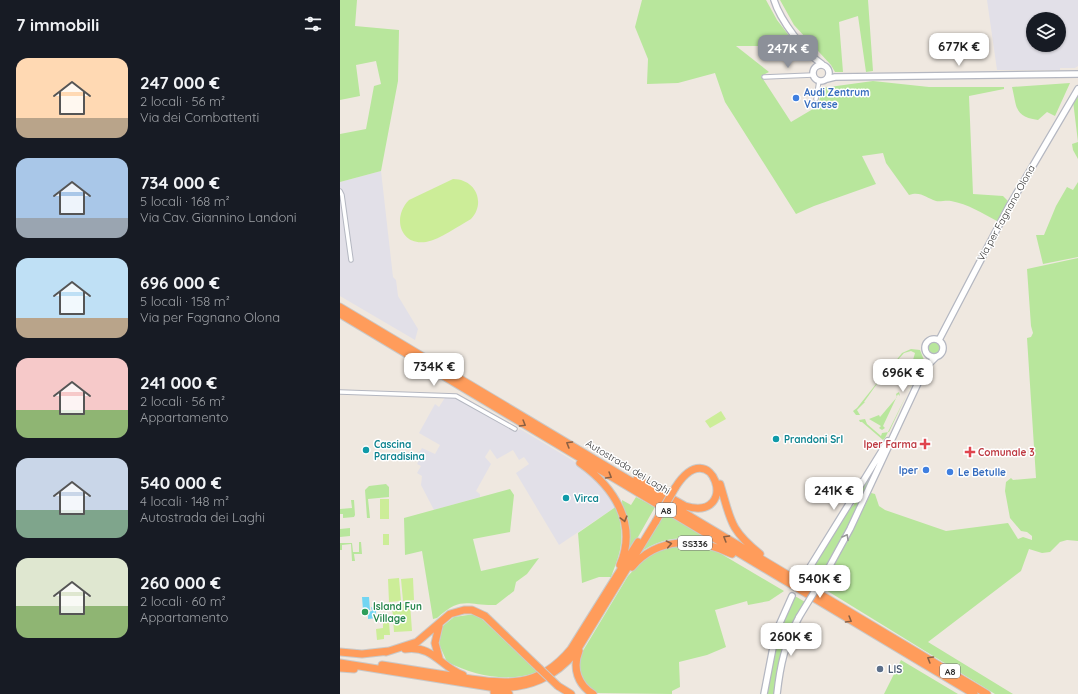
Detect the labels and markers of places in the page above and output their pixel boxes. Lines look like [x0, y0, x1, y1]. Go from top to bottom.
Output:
pin: 677K € [926, 33, 992, 67]
pin: 247K € [755, 35, 821, 69]
place label: Audi Zentrum Varese [804, 86, 869, 111]
marker: Audi Zentrum Varese [791, 93, 801, 103]
pin: 734K € [401, 353, 467, 387]
pin: 696K € [870, 359, 936, 393]
place label: Prandoni Srl [784, 433, 843, 446]
marker: Prandoni Srl [771, 434, 781, 444]
place label: Cascina Paradisina [374, 438, 425, 463]
place label: Iper Farma [863, 438, 917, 451]
marker: Iper Farma [920, 439, 930, 449]
marker: Cascina Paradisina [361, 445, 371, 455]
place label: Comunale 3 [978, 446, 1035, 459]
marker: Comunale 3 [965, 447, 975, 457]
place label: Iper [899, 464, 919, 477]
marker: Iper [921, 465, 931, 475]
place label: Le Betulle [958, 466, 1006, 479]
marker: Le Betulle [945, 467, 955, 477]
pin: 241K € [801, 477, 867, 511]
place label: Virca [574, 492, 599, 505]
marker: Virca [561, 493, 571, 503]
pin: 540K € [787, 565, 853, 599]
place label: Island Fun Village [373, 600, 422, 625]
marker: Island Fun Village [360, 607, 370, 617]
pin: 260K € [758, 623, 824, 657]
place label: LIS [888, 663, 902, 676]
marker: LIS [875, 664, 885, 674]

